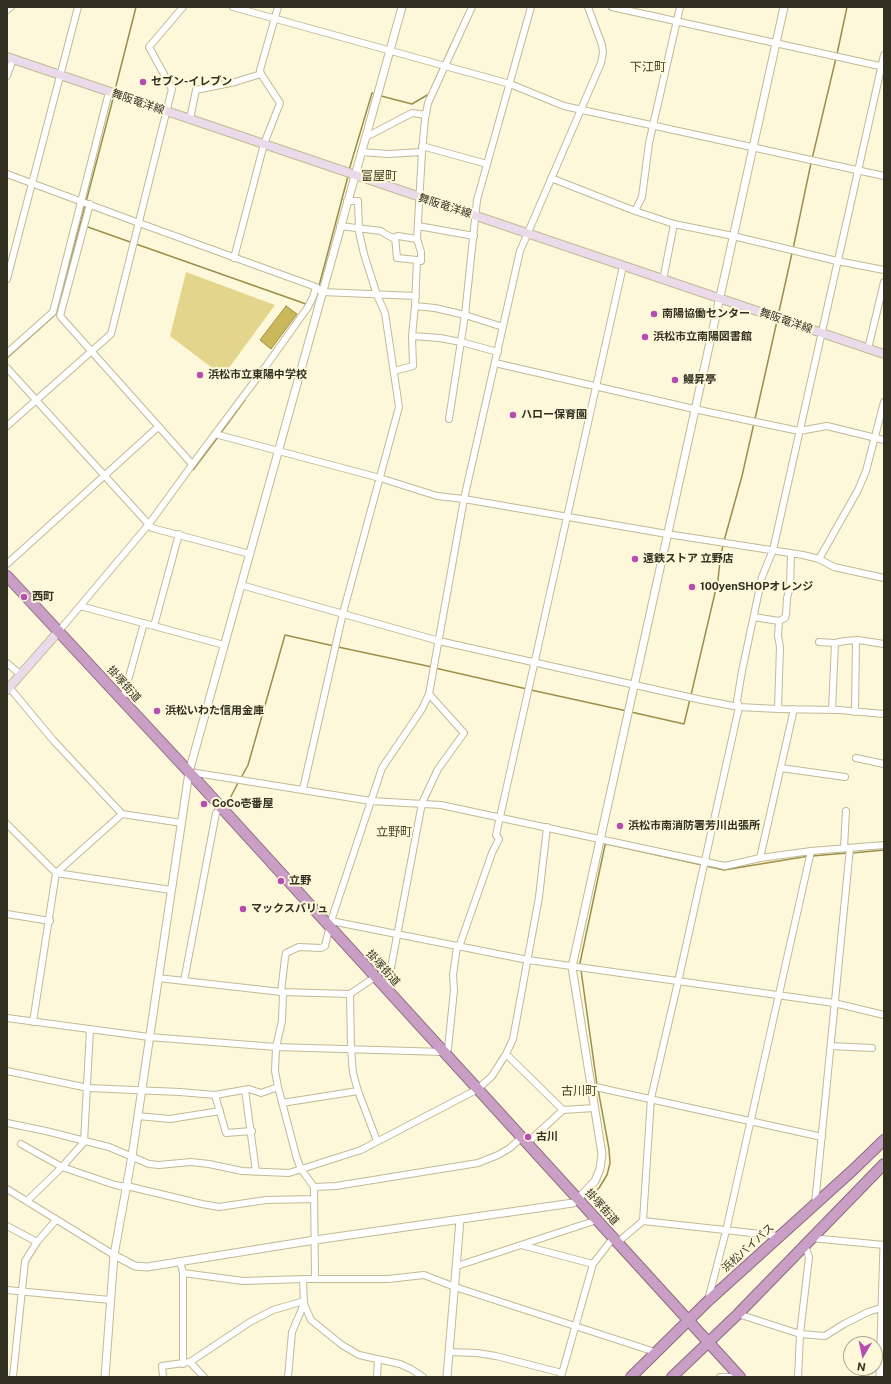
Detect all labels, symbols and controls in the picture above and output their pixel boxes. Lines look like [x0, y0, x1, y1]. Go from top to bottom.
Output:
district label: 下江町 [630, 60, 666, 74]
place label: セブン-イレブン [151, 75, 232, 89]
marker: セブン-イレブン [138, 77, 148, 87]
street label: 舞阪竜洋線 [110, 87, 166, 117]
district label: 富屋町 [361, 169, 397, 183]
street label: 舞阪竜洋線 [417, 191, 473, 221]
street label: 舞阪竜洋線 [758, 306, 814, 336]
place label: 南陽協働センター [662, 307, 750, 321]
marker: 南陽協働センター [649, 309, 659, 319]
place label: 浜松市立南陽図書館 [653, 330, 752, 344]
marker: 浜松市立南陽図書館 [640, 332, 650, 342]
place label: 浜松市立東陽中学校 [208, 368, 307, 382]
marker: 浜松市立東陽中学校 [195, 370, 205, 380]
place label: 鰻昇亭 [683, 373, 716, 387]
marker: 鰻昇亭 [670, 375, 680, 385]
place label: ハロー保育園 [521, 408, 587, 422]
marker: ハロー保育園 [508, 410, 518, 420]
place label: 遠鉄ストア 立野店 [643, 552, 733, 566]
marker: 遠鉄ストア 立野店 [630, 554, 640, 564]
place label: 100yenSHOPオレンジ [700, 580, 813, 594]
marker: 100yenSHOPオレンジ [687, 582, 697, 592]
place label: 西町 [32, 590, 54, 604]
marker: 西町 [19, 592, 29, 602]
street label: 掛塚街道 [104, 663, 144, 705]
place label: 浜松いわた信用金庫 [165, 704, 264, 718]
marker: 浜松いわた信用金庫 [152, 706, 162, 716]
place label: CoCo壱番屋 [212, 797, 273, 811]
marker: CoCo壱番屋 [199, 799, 209, 809]
place label: 浜松市南消防署芳川出張所 [628, 819, 760, 833]
marker: 浜松市南消防署芳川出張所 [615, 821, 625, 831]
district label: 立野町 [376, 825, 412, 839]
place label: 立野 [289, 874, 311, 888]
marker: 立野 [276, 876, 286, 886]
place label: マックスバリュ [251, 902, 328, 916]
marker: マックスバリュ [238, 904, 248, 914]
street label: 掛塚街道 [363, 947, 403, 989]
district label: 古川町 [561, 1084, 597, 1098]
place label: 古川 [536, 1130, 558, 1144]
marker: 古川 [523, 1132, 533, 1142]
street label: 掛塚街道 [582, 1186, 622, 1228]
street label: 浜松バイパス [719, 1221, 777, 1275]
north arrow [843, 1336, 883, 1376]
text: N [856, 1360, 866, 1373]

